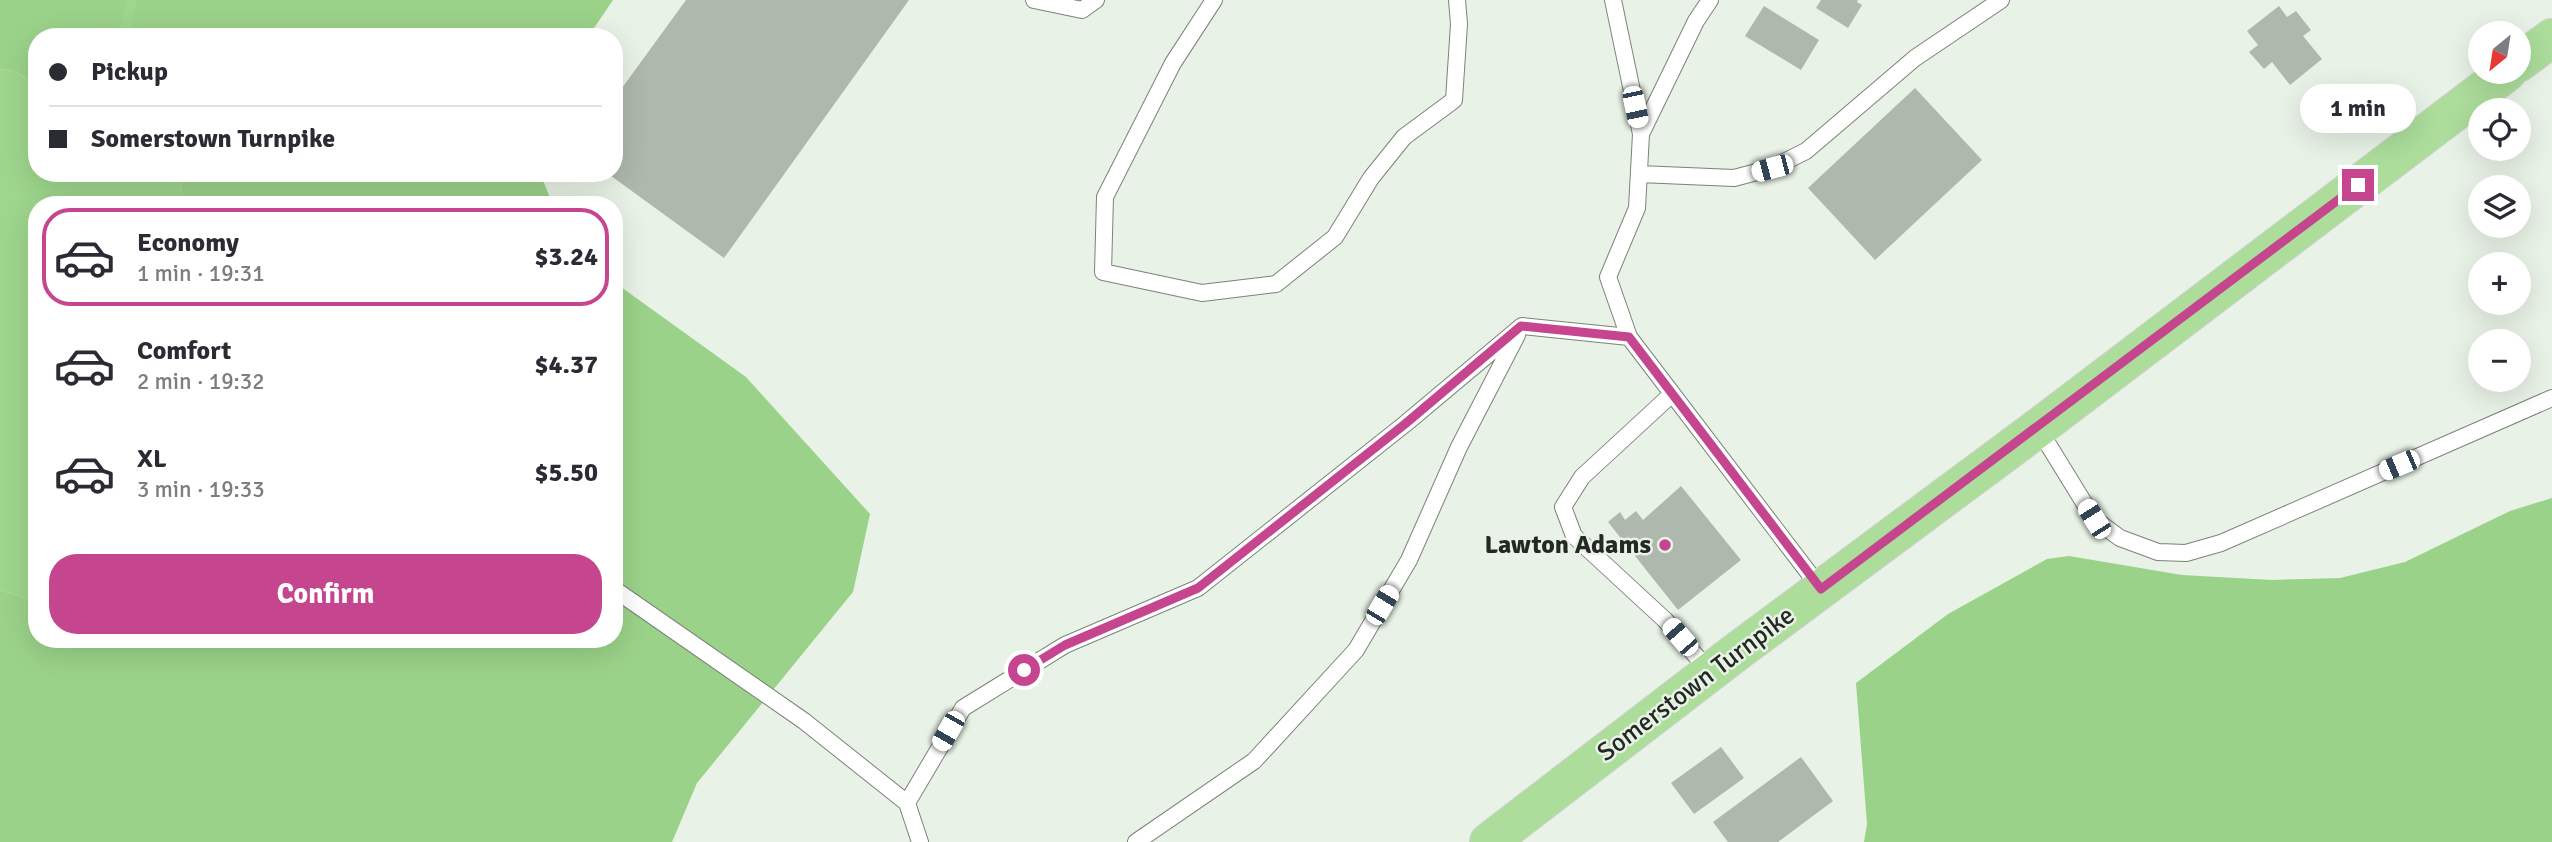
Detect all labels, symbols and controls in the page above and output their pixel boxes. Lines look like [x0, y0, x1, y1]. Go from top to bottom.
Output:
north arrow [2468, 21, 2530, 84]
map controls [2468, 21, 2531, 392]
text: Pickup [91, 56, 168, 88]
callout: 1 min [2300, 83, 2416, 132]
car [1621, 84, 1650, 130]
text: 1 min [2330, 94, 2386, 123]
button: locate [2468, 98, 2531, 161]
text: Somerstown Turnpike [91, 123, 335, 155]
car [1749, 152, 1796, 184]
route end [2342, 169, 2374, 201]
button: layers [2468, 175, 2531, 238]
icon: car [53, 226, 116, 289]
text: Economy [137, 227, 239, 259]
text: $3.24 [534, 241, 598, 273]
button: + [2468, 252, 2531, 315]
text: 1 min · 19:31 [137, 259, 265, 288]
button: − [2468, 329, 2531, 392]
icon: car [53, 334, 116, 397]
text: Comfort [137, 335, 231, 367]
text: $4.37 [534, 349, 598, 381]
text: 2 min · 19:32 [137, 367, 265, 396]
icon: car [53, 442, 116, 505]
text: XL [137, 443, 167, 475]
car [2376, 447, 2423, 483]
text: $5.50 [534, 457, 598, 489]
text: 3 min · 19:33 [137, 475, 265, 504]
car [2074, 496, 2115, 542]
place label: Lawton Adams [1484, 529, 1651, 561]
marker: Lawton Adams [1657, 537, 1673, 553]
button: Confirm [49, 554, 602, 634]
car [1363, 582, 1402, 628]
street label: Somerstown Turnpike [1591, 599, 1801, 769]
car [1659, 614, 1702, 660]
route start [1008, 654, 1040, 686]
car [929, 708, 968, 754]

